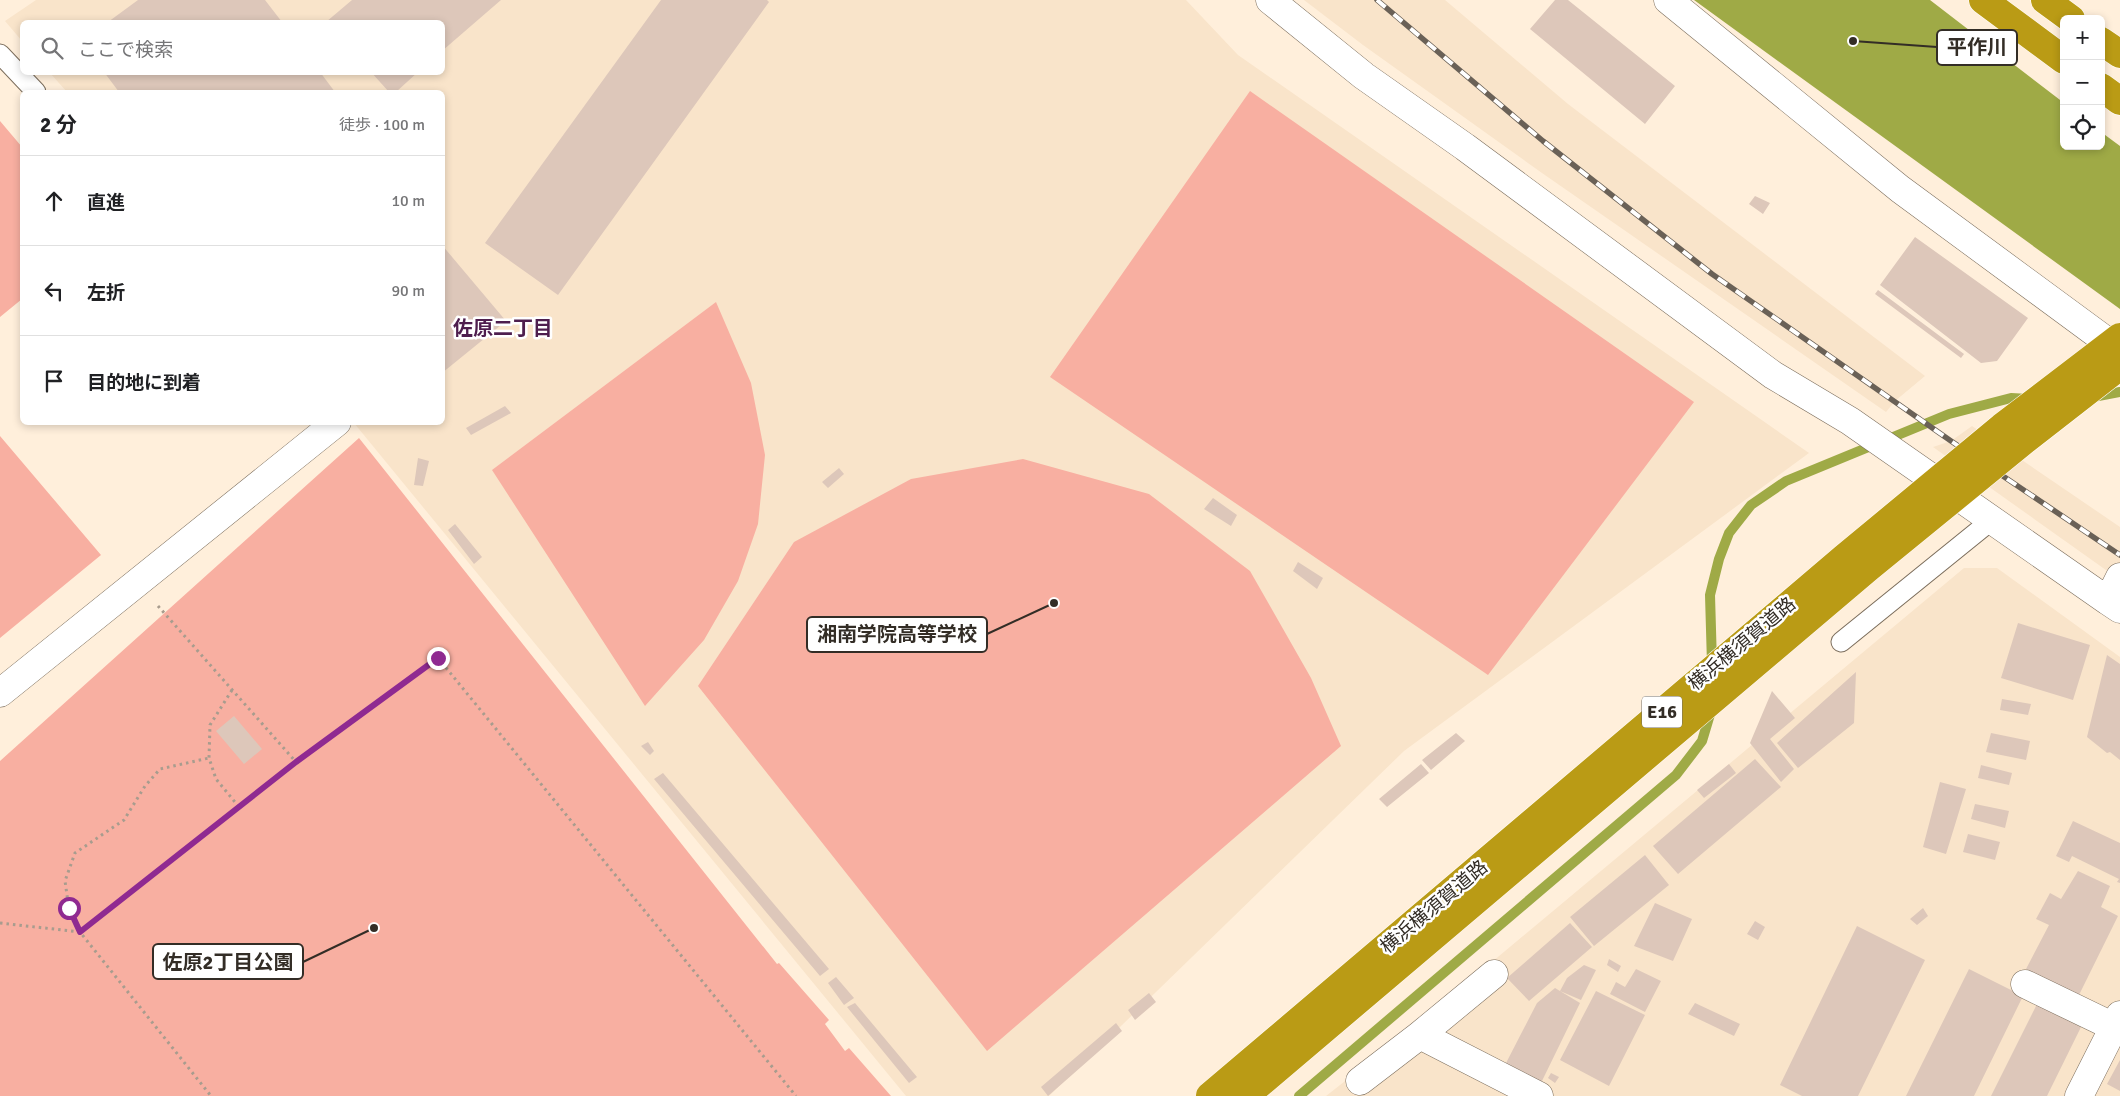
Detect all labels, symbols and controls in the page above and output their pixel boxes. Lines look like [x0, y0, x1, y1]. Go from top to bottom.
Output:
map controls [2060, 15, 2105, 150]
button: + [2060, 15, 2105, 60]
search box [20, 20, 445, 75]
callout: 平作川 [1937, 30, 2017, 65]
icon: search [38, 34, 66, 62]
text: 平作川 [1947, 35, 2007, 60]
text: ここで検索 [78, 38, 173, 62]
button: − [2060, 60, 2105, 105]
button: locate [2060, 105, 2105, 150]
text: 2 分 [40, 112, 77, 138]
text: 徒歩 · 100 m [339, 115, 425, 135]
icon: ahead [40, 187, 68, 215]
text: 直進 [87, 191, 125, 215]
text: 10 m [391, 191, 425, 211]
icon: left [40, 277, 68, 305]
text: 左折 [87, 281, 125, 305]
text: 90 m [391, 281, 425, 301]
district label: 佐原二丁目 [453, 316, 553, 341]
icon: arrive [40, 367, 68, 395]
text: 目的地に到着 [87, 371, 201, 395]
street label: 横浜横須賀道路 [1683, 592, 1801, 696]
callout: 湘南学院高等学校 [807, 617, 987, 652]
text: 湘南学院高等学校 [817, 622, 977, 647]
route end [427, 647, 450, 670]
road number: E16 [1642, 696, 1682, 728]
street label: 横浜横須賀道路 [1375, 855, 1493, 959]
route start [58, 897, 81, 920]
callout: 佐原2丁目公園 [153, 944, 303, 979]
text: 佐原2丁目公園 [163, 950, 293, 975]

